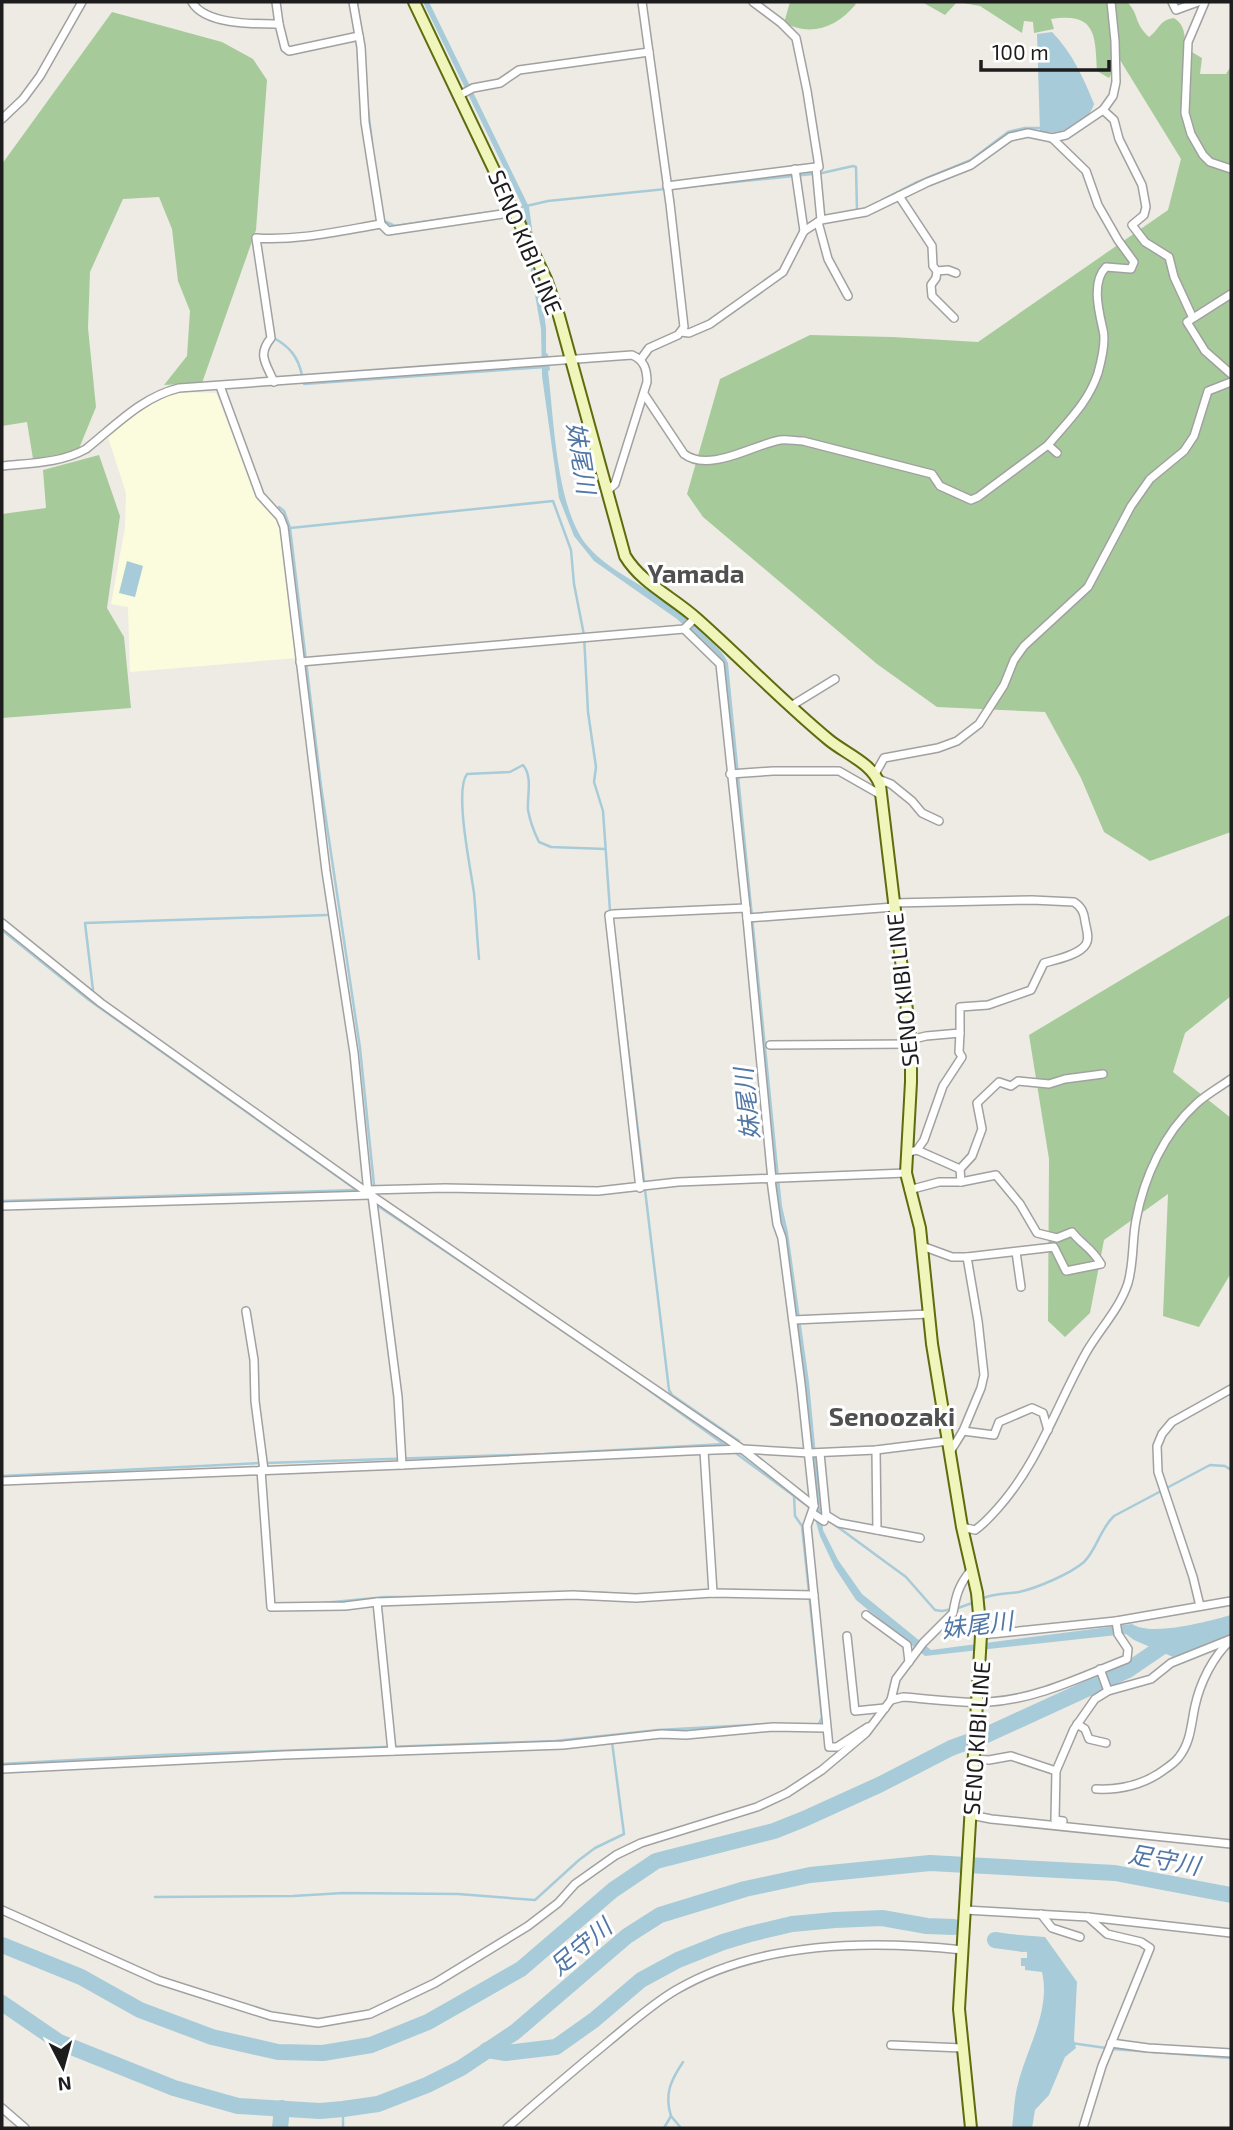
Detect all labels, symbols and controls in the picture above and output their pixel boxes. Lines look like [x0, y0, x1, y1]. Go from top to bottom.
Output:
scale bar [981, 28, 1109, 72]
text: 100 m [992, 39, 1049, 64]
street label: SENO KIBI LINE [483, 165, 569, 319]
water label: 妹尾川 [562, 420, 602, 499]
district label: Yamada [647, 557, 745, 588]
street label: SENO KIBI LINE [880, 912, 924, 1068]
water label: 妹尾川 [728, 1064, 764, 1141]
district label: Senoozaki [829, 1400, 955, 1431]
water label: 妹尾川 [940, 1605, 1017, 1643]
street label: SENO KIBI LINE [957, 1660, 995, 1816]
water label: 足守川 [1126, 1838, 1205, 1880]
water label: 足守川 [543, 1910, 619, 1980]
north arrow [28, 2032, 98, 2102]
text: N [57, 2072, 73, 2097]

